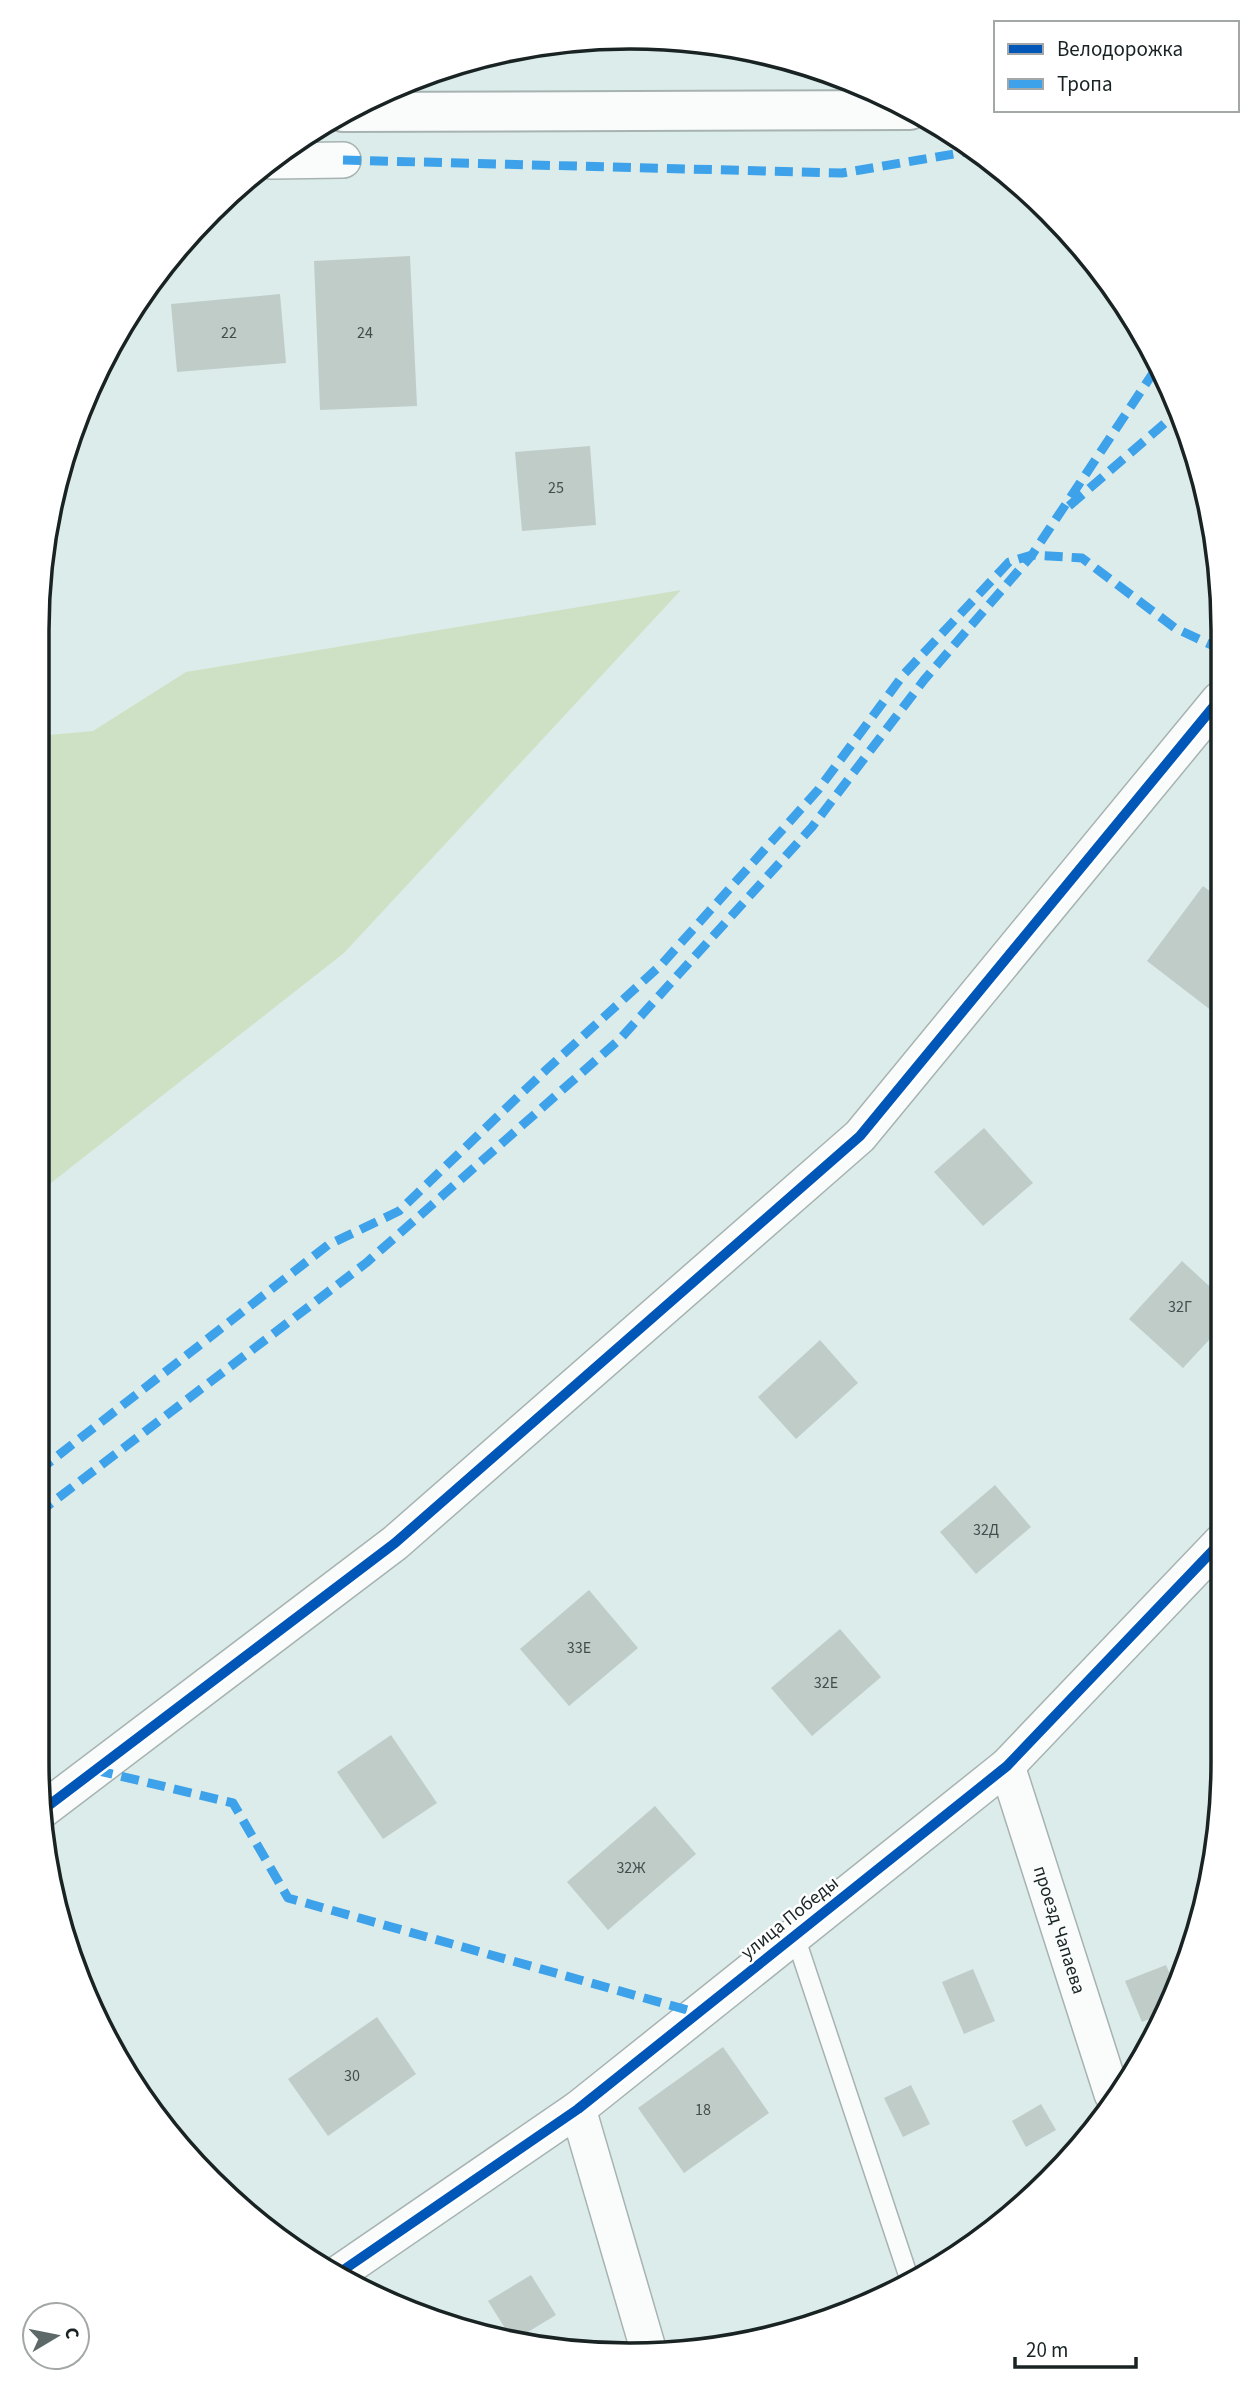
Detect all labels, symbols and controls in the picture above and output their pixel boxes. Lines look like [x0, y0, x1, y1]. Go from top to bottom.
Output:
legend [994, 21, 1239, 112]
text: Велодорожка [1057, 34, 1183, 64]
text: Тропа [1057, 69, 1113, 99]
house number: 22 [221, 322, 237, 344]
house number: 24 [357, 322, 373, 344]
house number: 25 [548, 477, 564, 499]
house number: 32Г [1168, 1296, 1192, 1318]
house number: 32Д [973, 1519, 999, 1541]
house number: 33Е [567, 1637, 591, 1659]
house number: 32Е [814, 1672, 838, 1694]
house number: 32Ж [616, 1857, 646, 1879]
street label: проезд Чапаева [1026, 1862, 1093, 1997]
street label: улица Победы [735, 1870, 845, 1966]
house number: 30 [344, 2065, 360, 2087]
house number: 18 [695, 2099, 711, 2121]
north arrow [21, 2301, 91, 2371]
text: С [57, 2326, 86, 2341]
scale bar [1015, 2326, 1136, 2370]
text: 20 m [1026, 2335, 1068, 2365]

